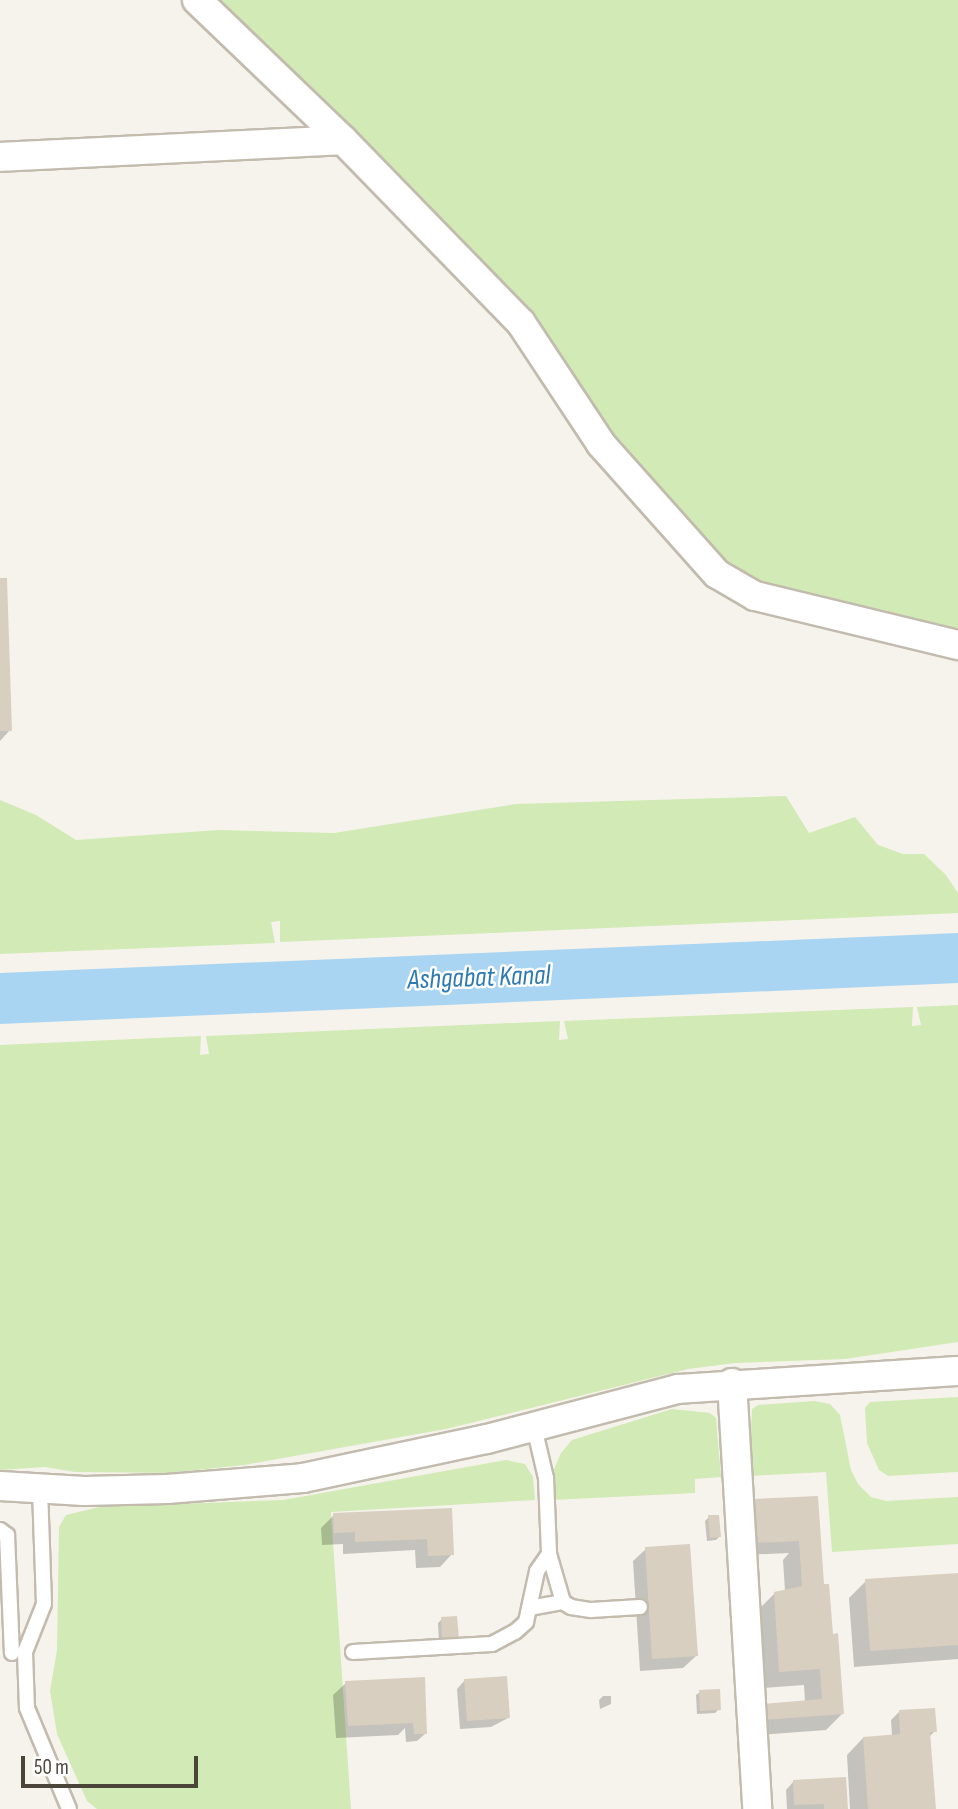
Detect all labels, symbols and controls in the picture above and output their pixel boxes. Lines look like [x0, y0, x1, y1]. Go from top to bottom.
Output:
water label: Ashgabat Kanal [407, 959, 551, 997]
scale bar [24, 1742, 201, 1786]
text: 50 m [34, 1755, 69, 1780]

